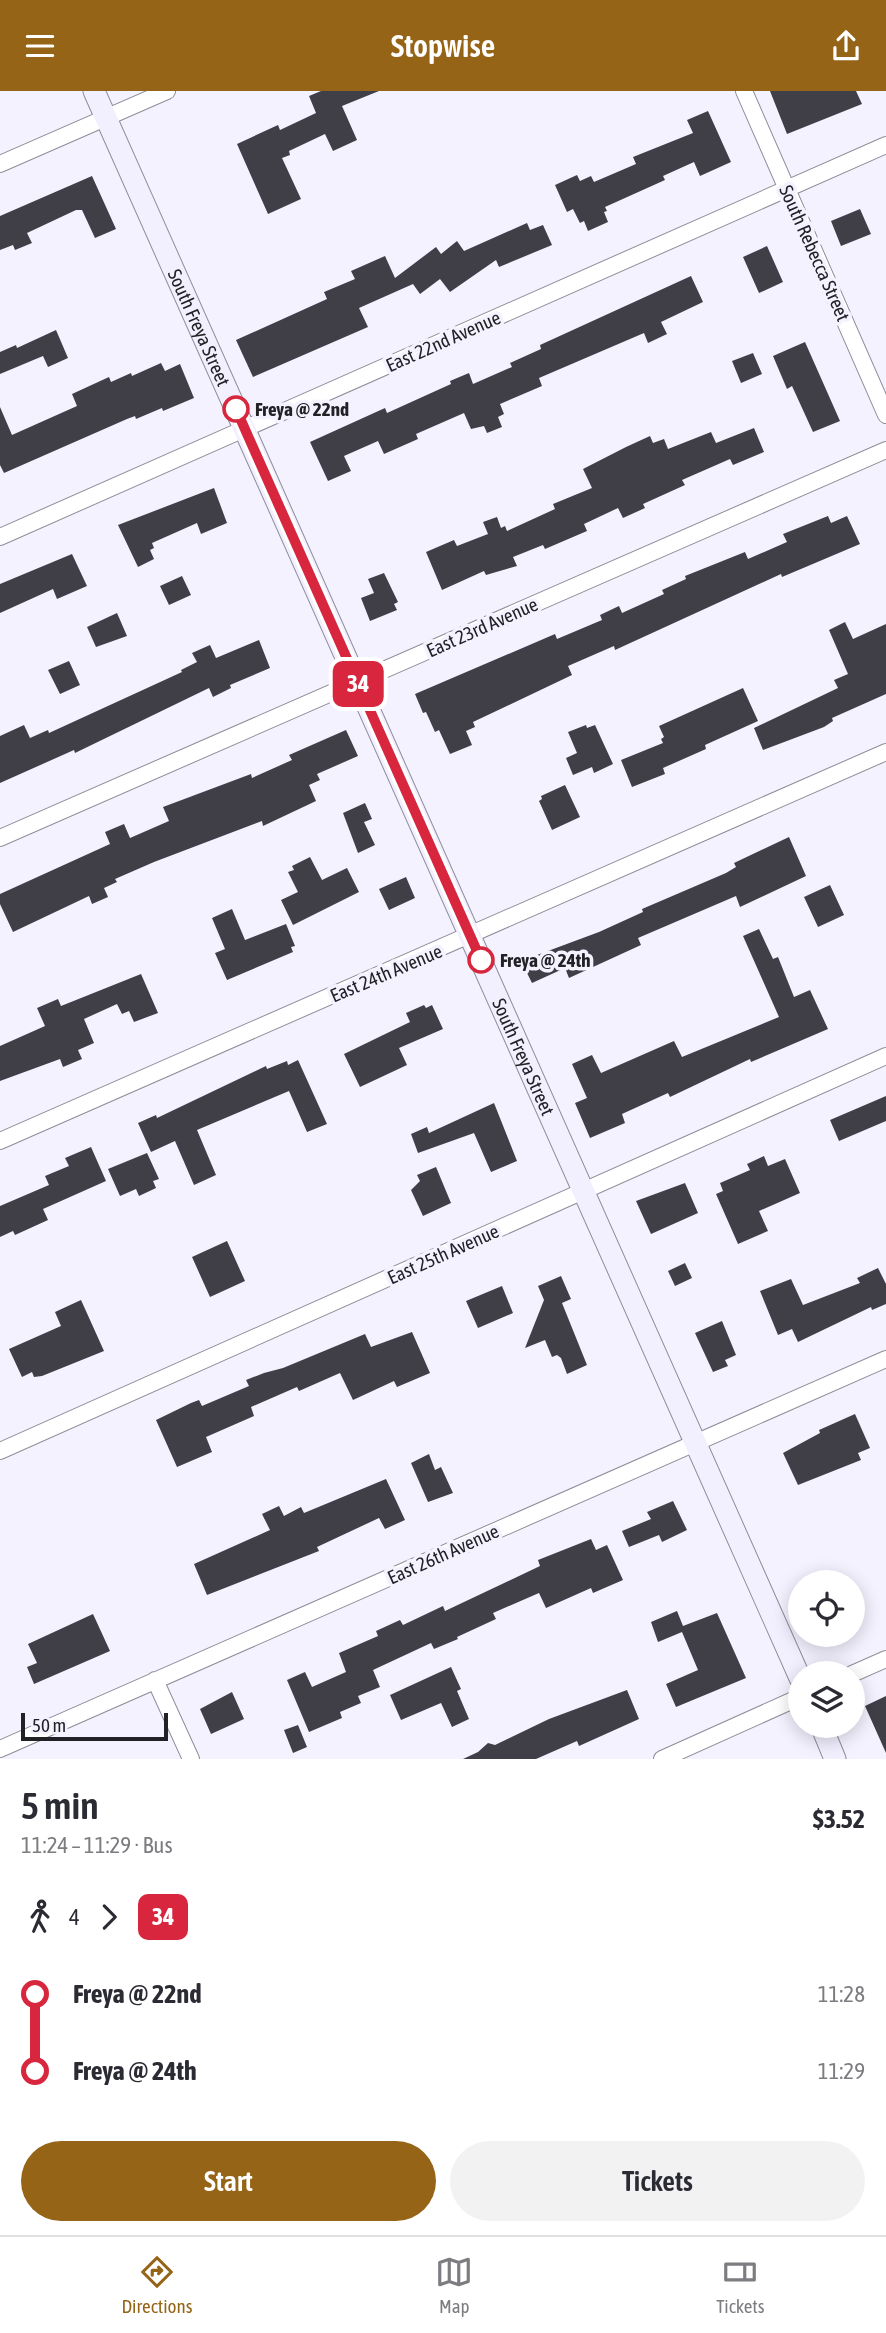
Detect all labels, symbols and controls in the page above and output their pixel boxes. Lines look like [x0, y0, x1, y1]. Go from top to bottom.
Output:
icon: menu [21, 27, 59, 65]
text: Stopwise [391, 27, 495, 64]
icon: share [827, 27, 865, 65]
street label: South Rebecca Street [775, 182, 855, 324]
street label: South Freya Street [164, 266, 235, 389]
street label: East 22nd Avenue [382, 306, 504, 376]
marker: Freya @ 22nd [223, 396, 249, 422]
place label: Freya @ 22nd [255, 398, 349, 420]
street label: East 23rd Avenue [423, 593, 541, 661]
line badge: 34 [326, 661, 390, 707]
text: 34 [347, 670, 369, 697]
street label: East 24th Avenue [327, 940, 445, 1006]
marker: Freya @ 24th [468, 947, 494, 973]
place label: Freya @ 24th [500, 949, 590, 971]
street label: South Freya Street [488, 995, 559, 1119]
street label: East 25th Avenue [384, 1220, 502, 1288]
street label: East 26th Avenue [384, 1520, 502, 1588]
map controls [788, 1570, 865, 1738]
button: locate [788, 1570, 865, 1647]
button: layers [788, 1661, 865, 1738]
scale bar [21, 1710, 168, 1742]
text: 50 m [32, 1714, 66, 1736]
text: 5 min [21, 1784, 99, 1827]
text: $3.52 [813, 1804, 865, 1834]
text: 11:24 – 11:29 · Bus [21, 1832, 173, 1858]
icon: walk [21, 1898, 59, 1936]
icon: forward [90, 1898, 128, 1936]
text: 34 [152, 1903, 174, 1930]
text: 4 [69, 1904, 80, 1930]
text: Freya @ 22nd [73, 1979, 202, 2009]
text: 11:28 [818, 1981, 865, 2007]
text: Freya @ 24th [73, 2056, 197, 2086]
text: 11:29 [818, 2058, 865, 2084]
button: Start [21, 2141, 436, 2221]
button: Tickets [450, 2141, 865, 2221]
tab: Directions [121, 2253, 192, 2317]
tab: Map [435, 2253, 473, 2317]
tab: Tickets [716, 2253, 764, 2317]

